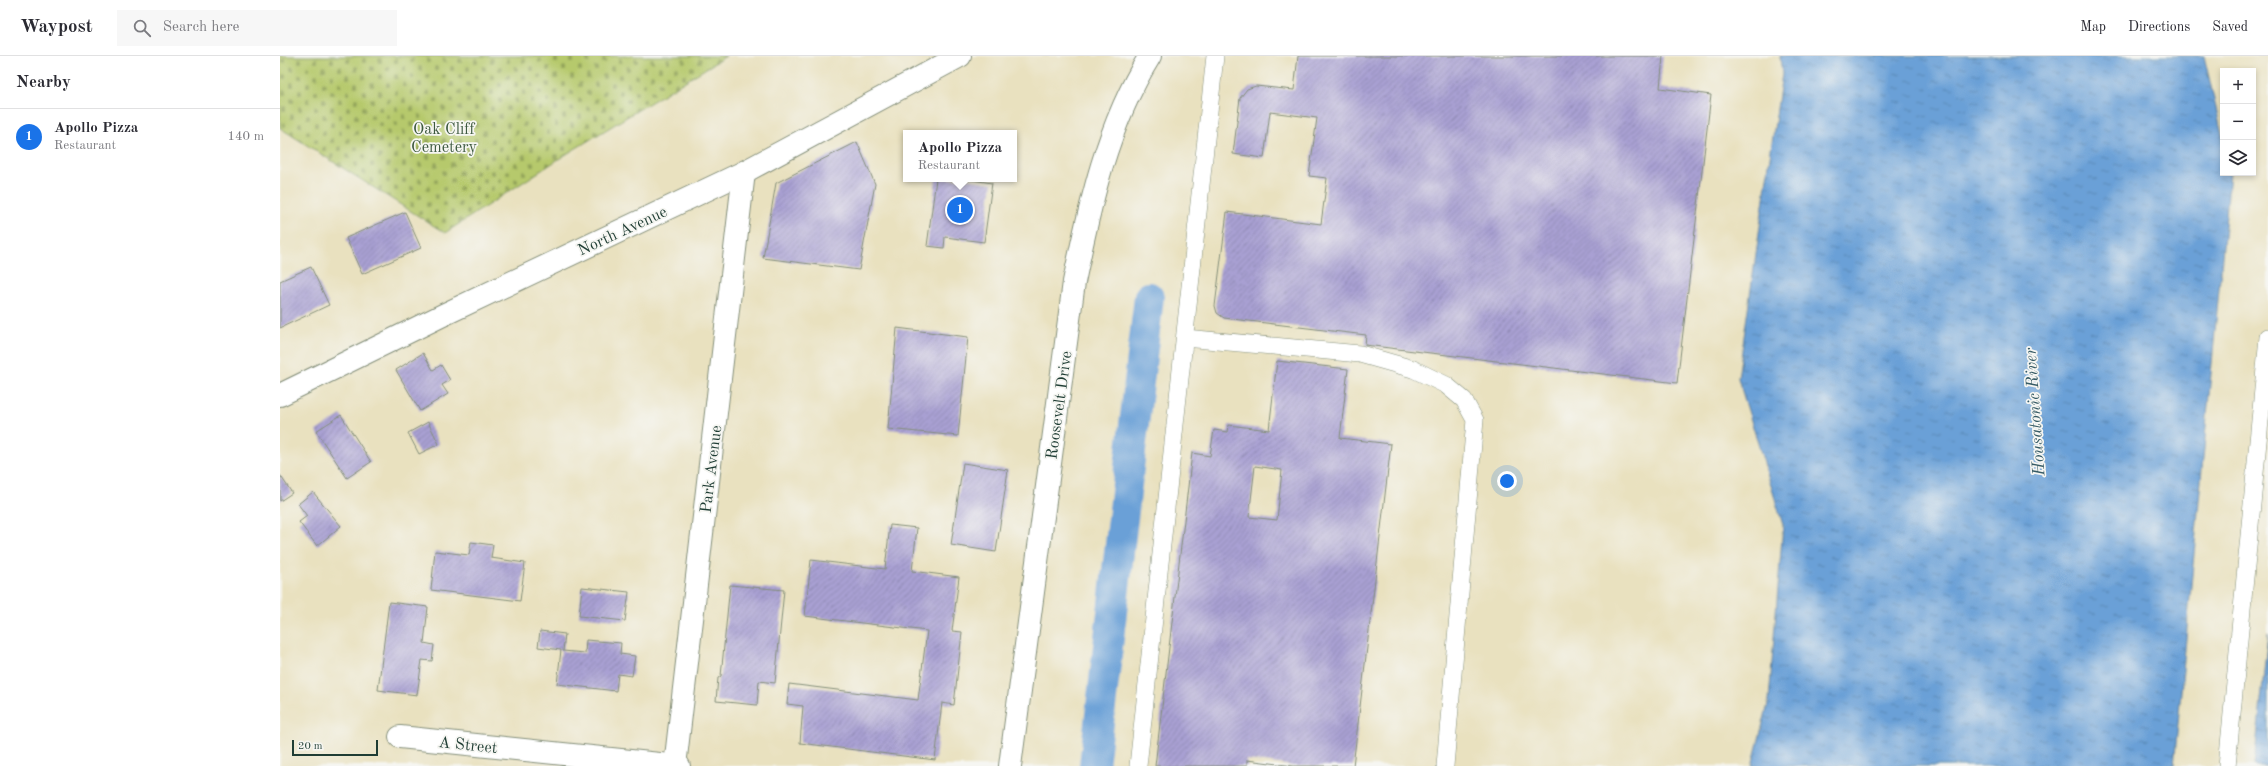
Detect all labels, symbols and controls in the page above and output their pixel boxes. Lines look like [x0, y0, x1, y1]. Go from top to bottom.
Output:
search box [117, 10, 397, 46]
icon: search [131, 17, 153, 39]
text: Waypost [20, 18, 93, 37]
text: Search here [163, 20, 239, 35]
text: Map [2080, 20, 2106, 34]
text: Directions [2128, 20, 2190, 34]
text: Saved [2212, 20, 2248, 34]
map controls [2220, 68, 2256, 176]
button: + [2220, 68, 2256, 104]
text: Nearby [16, 74, 71, 91]
button: − [2220, 104, 2256, 140]
text: Apollo Pizza [54, 121, 138, 136]
park label: Oak Cliff Cemetery [411, 122, 478, 156]
text: 1 [25, 130, 33, 143]
text: 140 m [227, 130, 264, 143]
popup [903, 130, 1017, 182]
text: Restaurant [54, 139, 116, 152]
button: layers [2220, 140, 2256, 176]
text: Apollo Pizza [918, 141, 1002, 156]
text: Restaurant [918, 159, 980, 172]
pin: 1 [947, 195, 973, 225]
street label: North Avenue [576, 204, 670, 259]
water label: Housatonic River [2022, 347, 2049, 477]
street label: Roosevelt Drive [1044, 350, 1076, 461]
street label: Park Avenue [699, 424, 725, 514]
your location [1497, 471, 1517, 491]
street label: A Street [438, 735, 498, 757]
scale bar [292, 738, 378, 757]
text: 20 m [298, 741, 323, 752]

